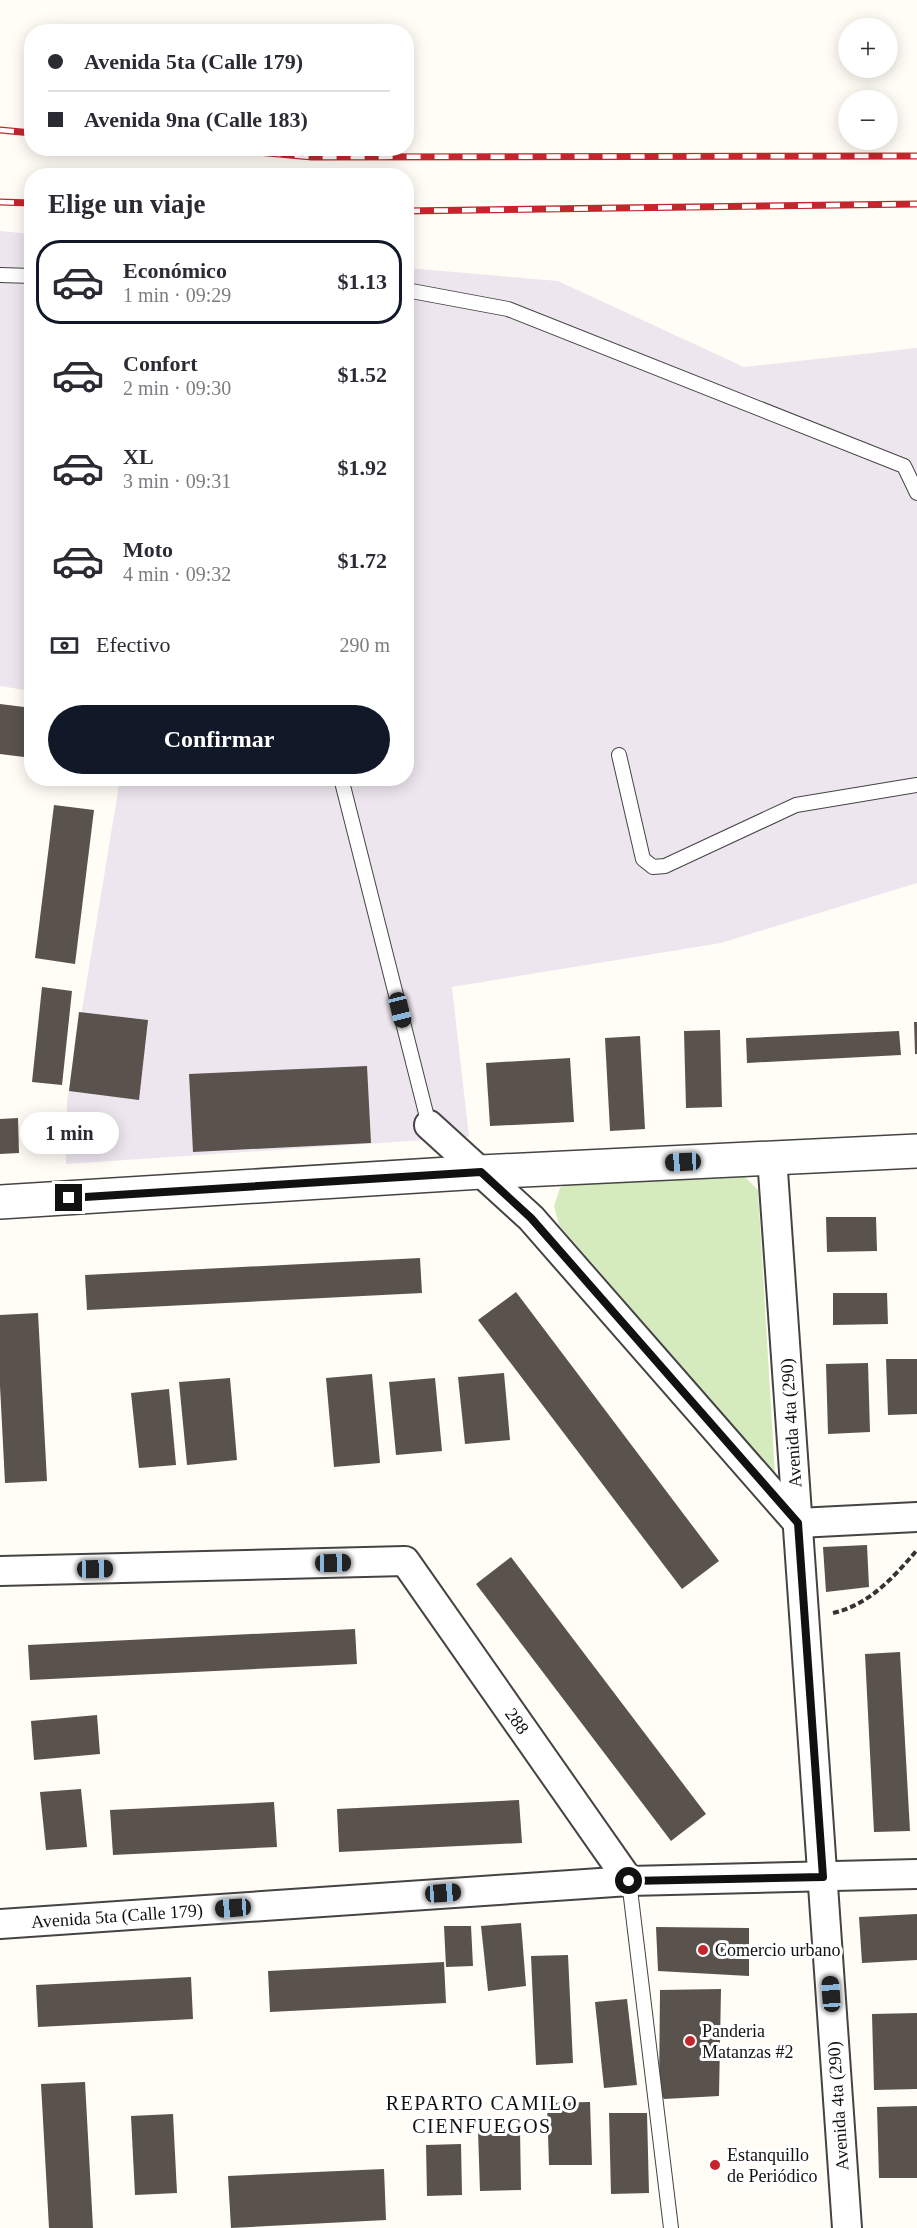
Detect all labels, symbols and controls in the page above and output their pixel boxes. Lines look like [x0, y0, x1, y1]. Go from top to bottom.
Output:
map controls [838, 18, 898, 150]
button: + [838, 18, 898, 78]
text: Avenida 5ta (Calle 179) [84, 49, 303, 74]
button: − [838, 90, 898, 150]
text: Avenida 9na (Calle 183) [84, 107, 308, 132]
text: Elige un viaje [48, 189, 206, 219]
icon: car [51, 255, 105, 309]
text: Económico [123, 258, 227, 283]
text: $1.13 [338, 269, 387, 294]
text: 1 min · 09:29 [123, 284, 231, 306]
icon: car [51, 348, 105, 402]
text: Confort [123, 351, 198, 376]
text: $1.52 [338, 362, 387, 387]
text: 2 min · 09:30 [123, 377, 231, 399]
icon: car [51, 441, 105, 495]
text: XL [123, 444, 154, 469]
text: $1.92 [338, 455, 387, 480]
text: 3 min · 09:31 [123, 470, 231, 492]
icon: car [51, 534, 105, 588]
text: Moto [123, 537, 173, 562]
text: $1.72 [338, 548, 387, 573]
text: 4 min · 09:32 [123, 563, 231, 585]
icon: cash [48, 629, 81, 662]
text: Efectivo [96, 632, 171, 657]
text: 290 m [339, 634, 390, 656]
button: Confirmar [48, 705, 390, 774]
car [387, 990, 413, 1030]
callout: 1 min [20, 1111, 118, 1153]
text: 1 min [45, 1122, 94, 1144]
car [665, 1152, 701, 1172]
route end [55, 1184, 82, 1211]
street label: Avenida 4ta (290) [777, 1358, 806, 1488]
car [315, 1554, 351, 1572]
car [77, 1560, 113, 1578]
street label: 288 [501, 1704, 533, 1738]
route start [615, 1867, 642, 1894]
car [424, 1883, 462, 1903]
car [214, 1898, 252, 1918]
street label: Avenida 5ta (Calle 179) [30, 1900, 204, 1933]
place label: Comercio urbano [715, 1940, 840, 1960]
marker: Comercio urbano [696, 1943, 710, 1957]
car [821, 1975, 841, 2013]
place label: Panderia Matanzas #2 [702, 2021, 793, 2062]
marker: Panderia Matanzas #2 [683, 2034, 697, 2048]
street label: Avenida 4ta (290) [824, 2041, 853, 2171]
district label: REPARTO CAMILO CIENFUEGOS [386, 2092, 578, 2137]
place label: Estanquillo de Periódico [727, 2145, 817, 2186]
marker: Estanquillo de Periódico [708, 2158, 722, 2172]

